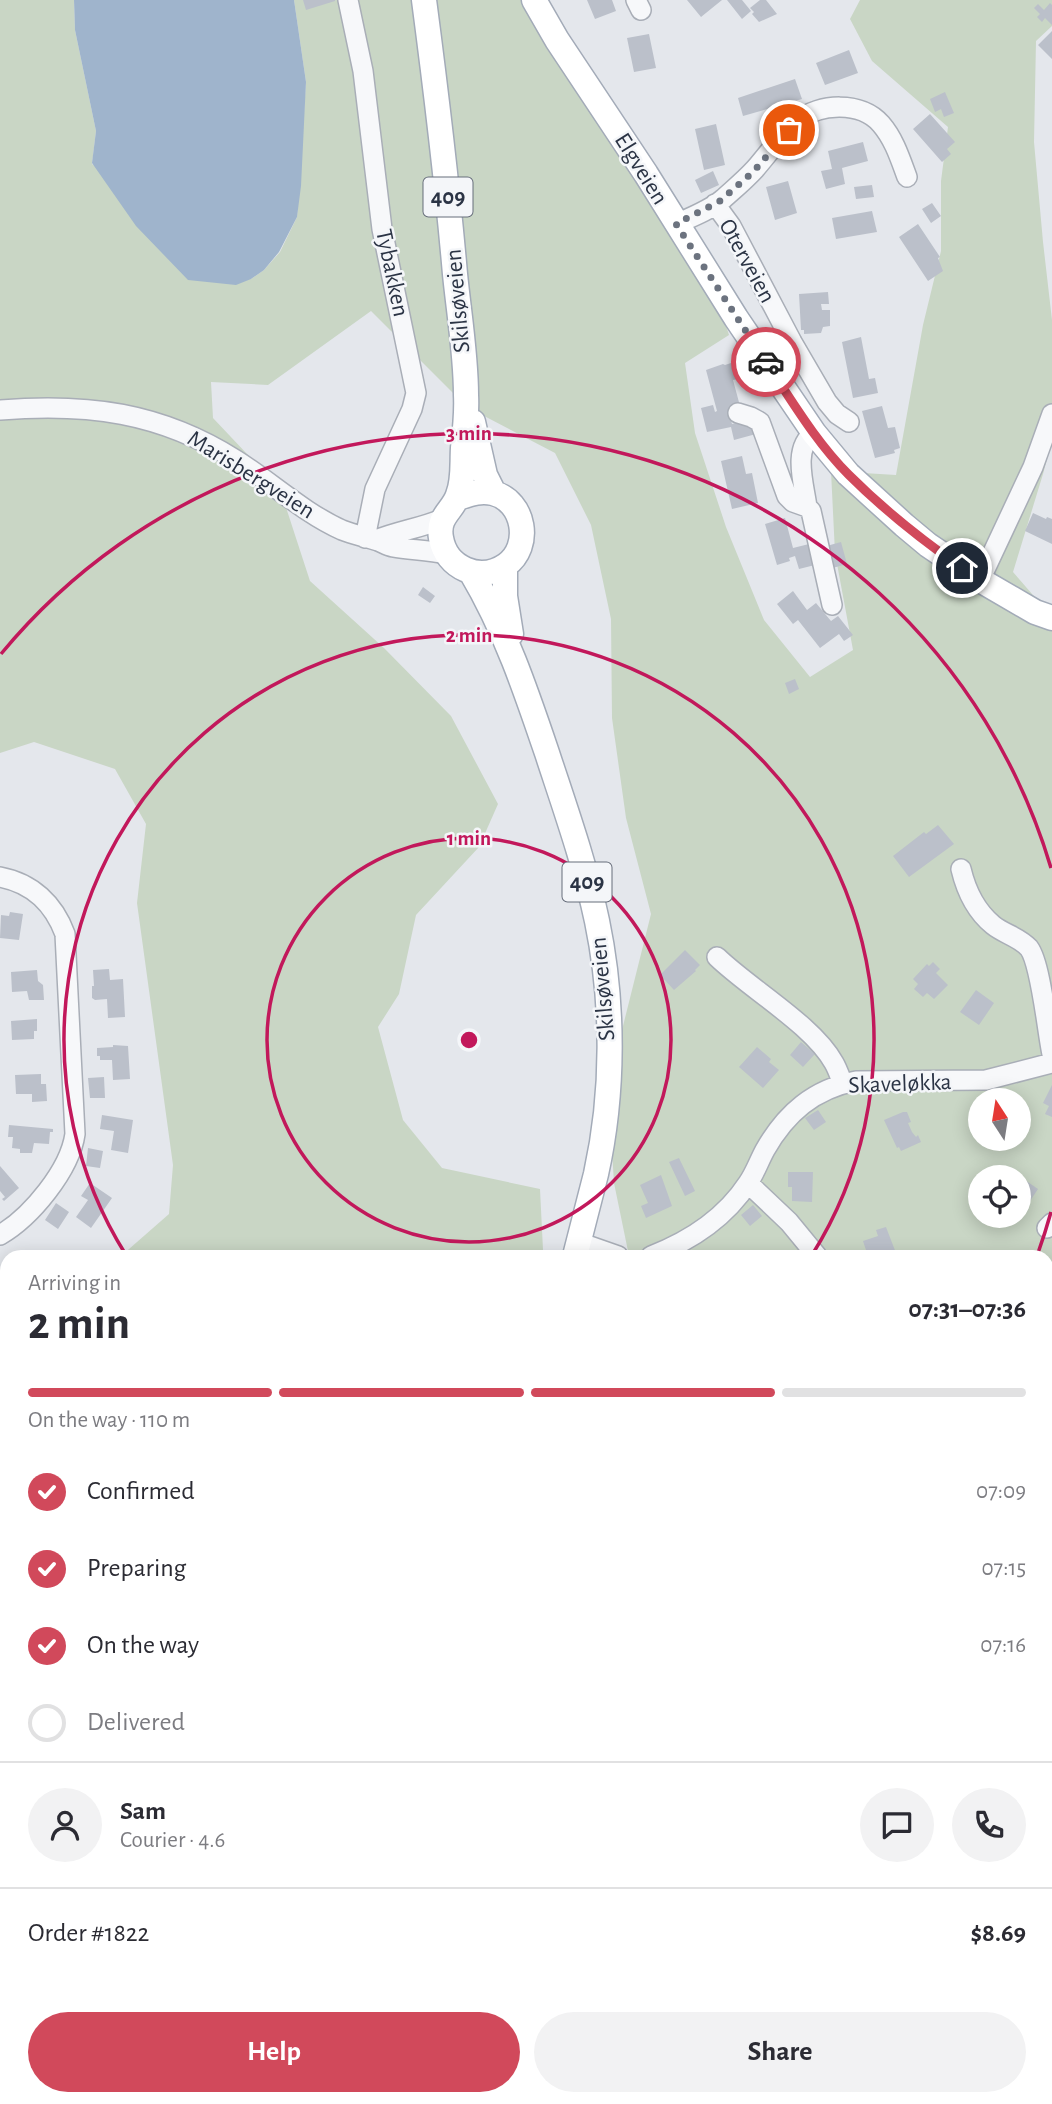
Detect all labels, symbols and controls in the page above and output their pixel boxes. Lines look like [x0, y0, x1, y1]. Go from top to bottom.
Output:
pin [759, 100, 819, 160]
icon: bag [770, 111, 808, 149]
street label: Elgveien [610, 129, 672, 209]
road number: 409 [424, 178, 472, 216]
street label: Oterveien [714, 215, 780, 307]
street label: Tybakken [371, 227, 413, 319]
street label: Skilsøveien [442, 248, 474, 354]
courier [731, 327, 801, 397]
icon: car [747, 343, 785, 381]
text: 3 min [446, 423, 492, 444]
street label: Marisbergveien [183, 426, 319, 524]
pin [932, 538, 992, 598]
icon: home [943, 549, 981, 587]
text: 2 min [446, 625, 492, 646]
text: 1 min [447, 828, 491, 849]
road number: 409 [562, 862, 612, 902]
street label: Skilsøveien [587, 936, 619, 1042]
centre of rings [457, 1028, 481, 1052]
street label: Skaveløkka [848, 1070, 952, 1098]
north arrow [968, 1088, 1031, 1152]
map controls [968, 1088, 1031, 1228]
button: locate [968, 1165, 1031, 1228]
text: Arriving in [28, 1272, 121, 1295]
text: 07:31–07:36 [908, 1296, 1026, 1322]
text: 2 min [28, 1301, 130, 1347]
text: On the way · 110 m [28, 1409, 190, 1432]
icon: check [28, 1473, 66, 1511]
text: Confirmed [87, 1478, 195, 1504]
text: 07:09 [976, 1480, 1026, 1503]
icon: check [28, 1550, 66, 1588]
text: Preparing [87, 1555, 186, 1581]
text: 07:15 [981, 1557, 1026, 1580]
icon: check [28, 1627, 66, 1665]
text: On the way [87, 1632, 199, 1658]
text: 07:16 [980, 1634, 1026, 1657]
text: Delivered [87, 1709, 185, 1735]
button: person [28, 1788, 102, 1862]
button: chat [860, 1788, 934, 1862]
button: phone [952, 1788, 1026, 1862]
text: Sam [120, 1798, 166, 1824]
text: Courier · 4.6 [120, 1829, 225, 1852]
text: Order #1822 [28, 1920, 149, 1946]
text: $8.69 [970, 1920, 1026, 1946]
button: Help [28, 2012, 520, 2092]
button: Share [534, 2012, 1026, 2092]

